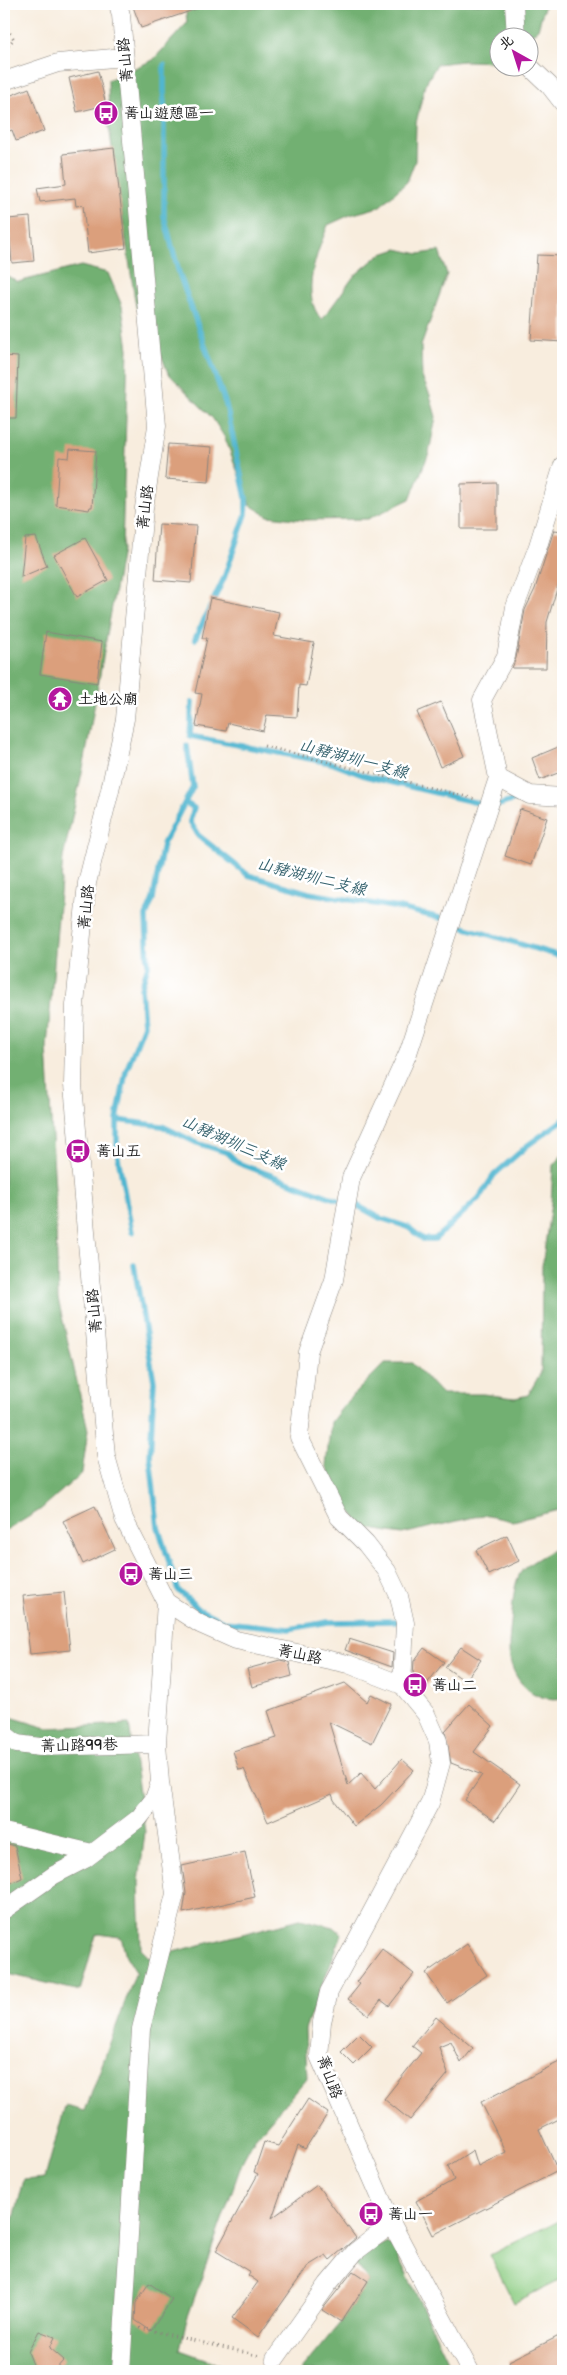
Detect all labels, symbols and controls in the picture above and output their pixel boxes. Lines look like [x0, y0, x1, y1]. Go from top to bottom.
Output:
north arrow [490, 28, 540, 78]
text: 北 [495, 31, 517, 53]
street label: 菁山路 [114, 37, 137, 83]
bus stop icon: 菁山遊憩區一 [93, 100, 119, 126]
place label: 菁山遊憩區一 [124, 104, 214, 123]
street label: 菁山路 [133, 484, 158, 531]
temple icon: 土地公廟 [47, 686, 73, 712]
place label: 土地公廟 [78, 690, 138, 709]
water label: 山豬湖圳一支線 [297, 736, 411, 783]
water label: 山豬湖圳二支線 [255, 855, 369, 900]
street label: 菁山路 [75, 884, 98, 930]
water label: 山豬湖圳三支線 [178, 1112, 289, 1175]
bus stop icon: 菁山五 [65, 1138, 91, 1164]
place label: 菁山五 [96, 1142, 141, 1161]
street label: 菁山路 [83, 1288, 106, 1334]
bus stop icon: 菁山三 [118, 1561, 144, 1587]
place label: 菁山三 [148, 1565, 193, 1584]
street label: 菁山路 [276, 1641, 324, 1668]
bus stop icon: 菁山二 [402, 1672, 428, 1698]
place label: 菁山二 [432, 1676, 477, 1695]
street label: 菁山路99巷 [40, 1735, 118, 1756]
street label: 菁山路 [313, 2053, 346, 2102]
bus stop icon: 菁山一 [358, 2201, 384, 2227]
place label: 菁山一 [388, 2205, 433, 2224]

